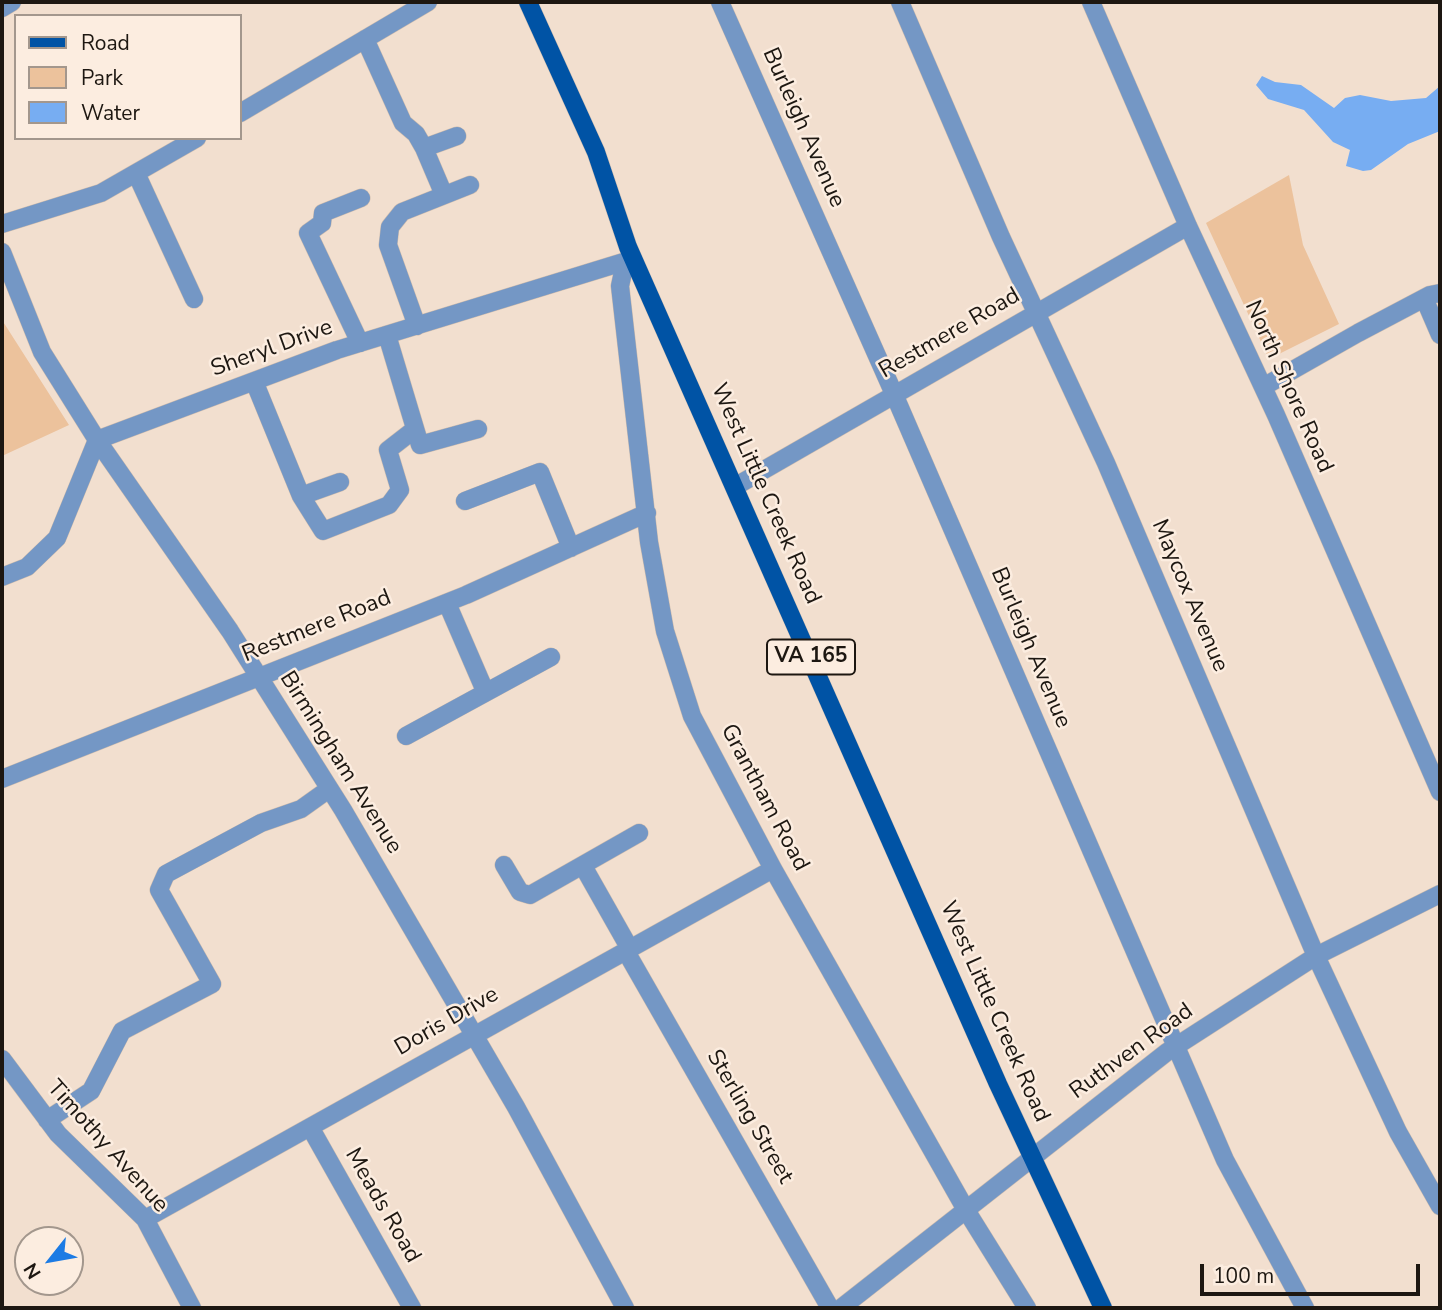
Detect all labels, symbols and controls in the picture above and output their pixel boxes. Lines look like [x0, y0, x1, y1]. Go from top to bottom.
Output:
legend [14, 14, 242, 140]
text: Road [81, 29, 130, 57]
street label: Burleigh Avenue [755, 44, 851, 212]
text: Park [81, 64, 123, 92]
text: Water [81, 99, 140, 127]
street label: Restmere Road [875, 283, 1025, 385]
street label: North Shore Road [1238, 297, 1338, 477]
street label: Sheryl Drive [207, 314, 337, 384]
street label: West Little Creek Road [704, 379, 826, 609]
street label: Maycox Avenue [1145, 516, 1233, 676]
street label: Burleigh Avenue [984, 564, 1076, 732]
street label: Restmere Road [239, 585, 395, 669]
road number: VA 165 [767, 640, 855, 674]
street label: Birmingham Avenue [273, 667, 407, 859]
street label: Grantham Road [714, 720, 814, 876]
street label: West Little Creek Road [933, 897, 1055, 1127]
street label: Doris Drive [390, 981, 504, 1063]
street label: Ruthven Road [1065, 998, 1199, 1106]
street label: Sterling Street [700, 1045, 798, 1189]
street label: Timothy Avenue [40, 1075, 174, 1219]
street label: Meads Road [338, 1144, 426, 1268]
north arrow [14, 1226, 84, 1296]
scale bar [1204, 1250, 1424, 1294]
text: N [18, 1258, 48, 1284]
text: 100 m [1213, 1262, 1274, 1290]

